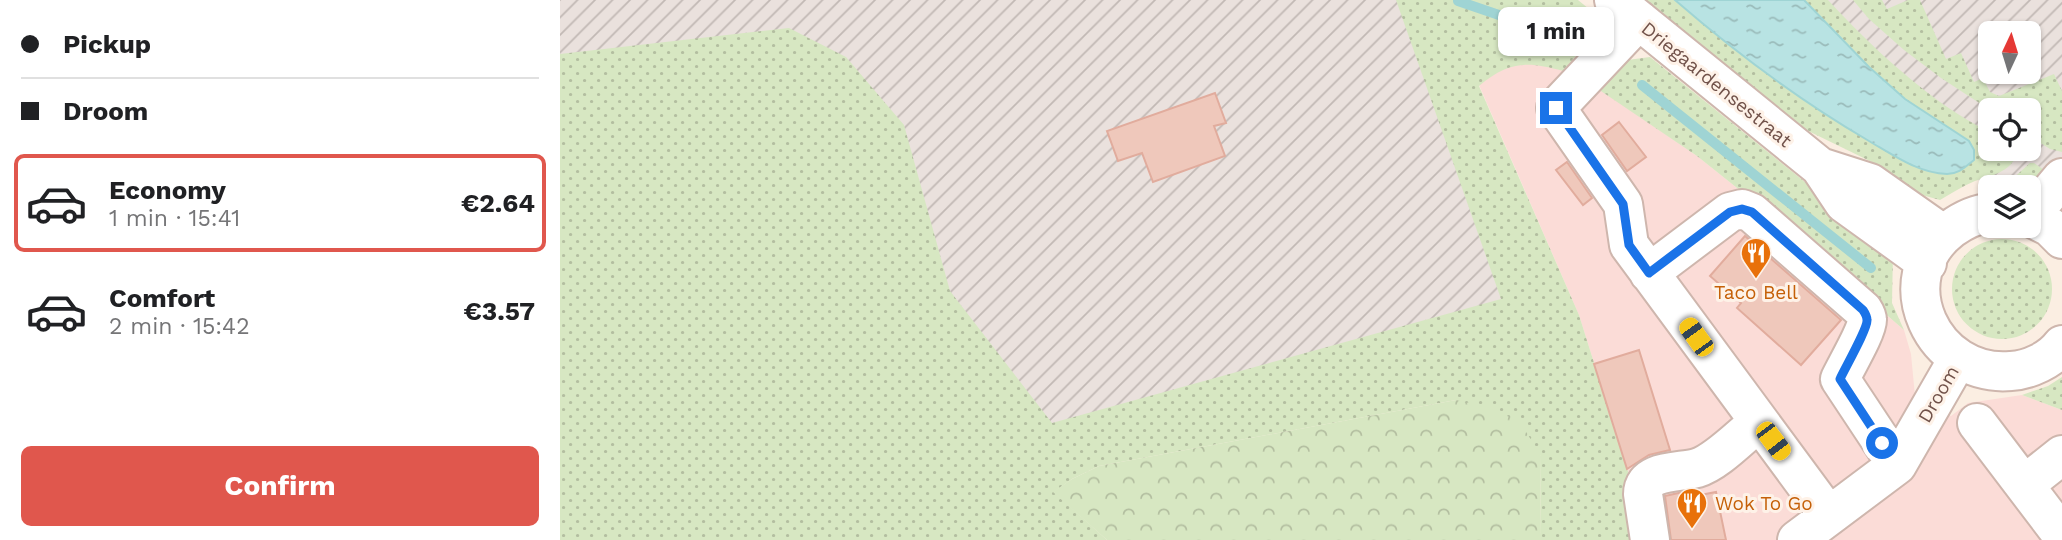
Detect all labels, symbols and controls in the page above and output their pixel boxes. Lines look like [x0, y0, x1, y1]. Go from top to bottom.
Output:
callout: 1 min [1498, 7, 1614, 56]
street label: Driegaardensestraat [1637, 17, 1796, 152]
text: 1 min [1526, 18, 1586, 45]
north arrow [1978, 21, 2040, 84]
map controls [1978, 21, 2041, 238]
text: Pickup [63, 29, 151, 59]
route end [1540, 92, 1572, 124]
text: Droom [63, 96, 148, 126]
button: locate [1978, 98, 2041, 161]
icon: car [25, 172, 88, 235]
text: Economy [109, 175, 226, 205]
button: layers [1978, 175, 2041, 238]
text: €2.64 [461, 188, 535, 218]
text: 1 min · 15:41 [109, 205, 240, 232]
restaurant icon: Taco Bell [1739, 236, 1773, 280]
icon: car [25, 280, 88, 343]
place label: Taco Bell [1714, 281, 1798, 304]
text: Comfort [109, 283, 215, 313]
text: €3.57 [464, 296, 535, 326]
text: 2 min · 15:42 [109, 313, 250, 340]
car [1676, 314, 1717, 360]
street label: Droom [1913, 362, 1964, 427]
car [1752, 418, 1795, 464]
route start [1866, 427, 1898, 459]
button: Confirm [21, 446, 539, 526]
restaurant icon: Wok To Go [1675, 486, 1709, 530]
place label: Wok To Go [1715, 492, 1813, 515]

